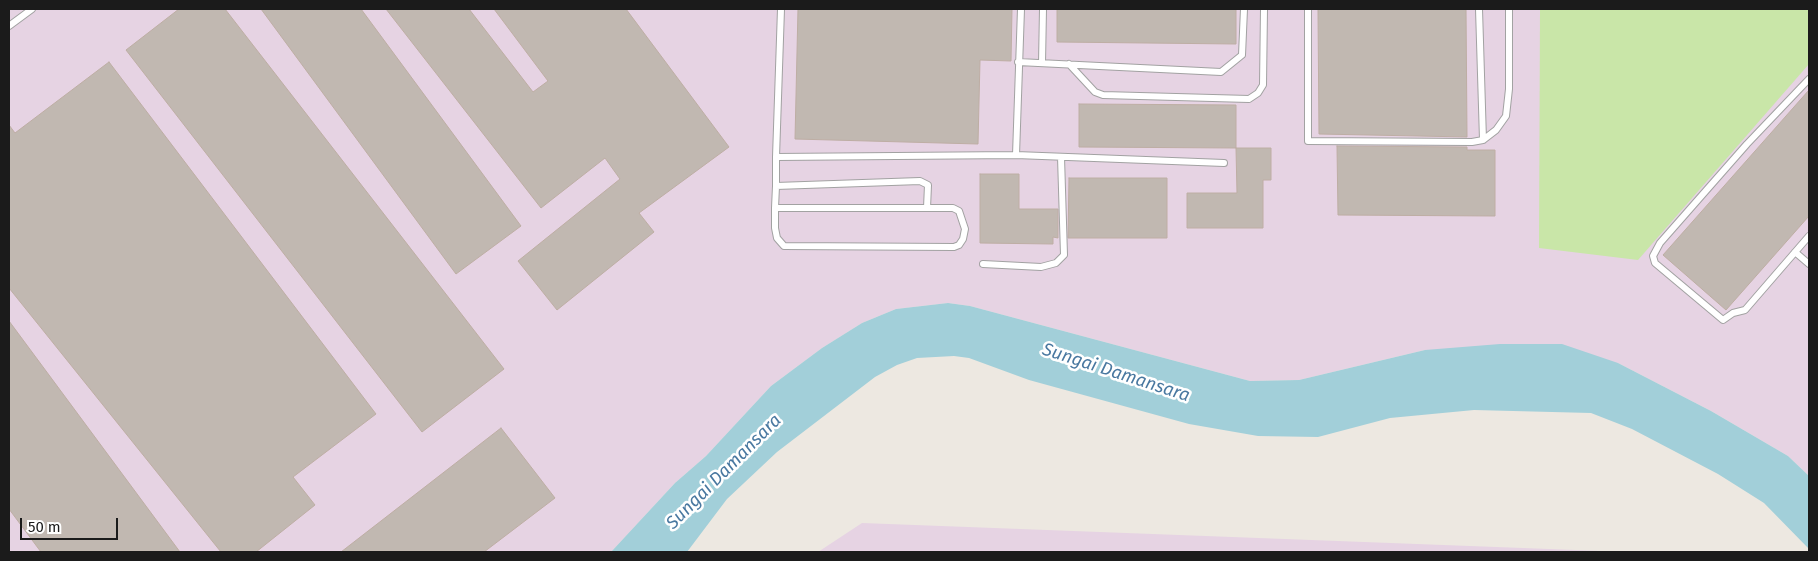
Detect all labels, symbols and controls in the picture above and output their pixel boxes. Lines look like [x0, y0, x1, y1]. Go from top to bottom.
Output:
water label: Sungai Damansara [1040, 339, 1192, 407]
water label: Sungai Damansara [662, 410, 786, 534]
scale bar [22, 508, 120, 540]
text: 50 m [28, 518, 61, 536]

